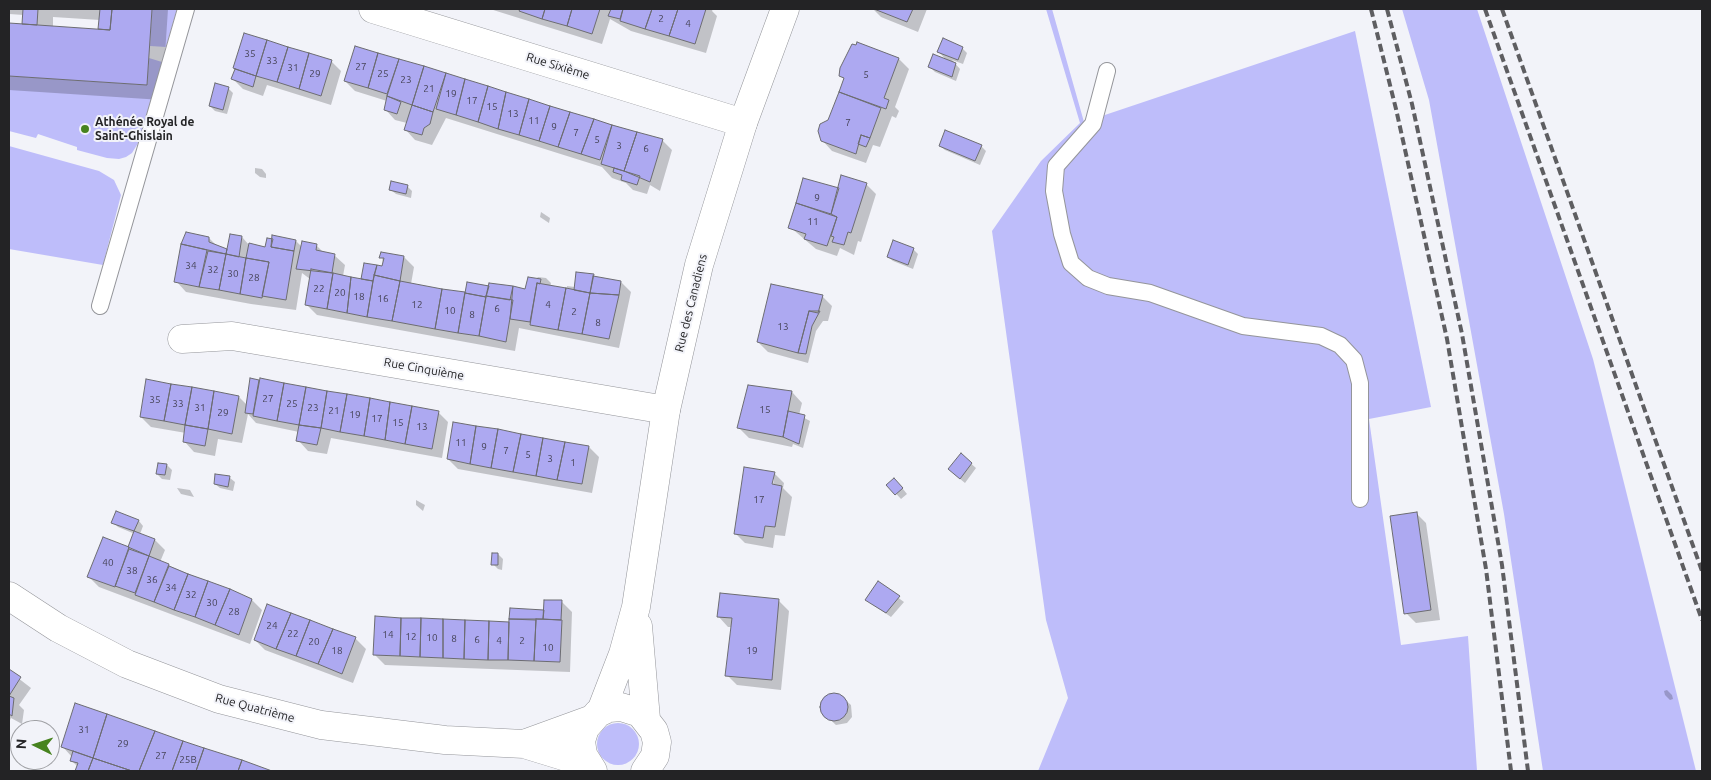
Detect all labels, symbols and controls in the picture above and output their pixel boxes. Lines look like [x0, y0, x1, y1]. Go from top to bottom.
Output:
house number: 2 [658, 13, 664, 25]
house number: 4 [685, 18, 691, 30]
house number: 35 [244, 48, 256, 60]
street label: Rue Sixième [525, 50, 591, 82]
house number: 33 [266, 55, 278, 67]
house number: 27 [355, 61, 367, 73]
house number: 31 [287, 62, 299, 74]
house number: 29 [309, 68, 321, 80]
house number: 25 [377, 68, 389, 80]
house number: 5 [863, 69, 869, 81]
house number: 23 [400, 74, 412, 86]
house number: 21 [423, 83, 435, 95]
house number: 19 [445, 88, 457, 100]
house number: 17 [466, 95, 478, 107]
house number: 15 [486, 101, 498, 113]
house number: 13 [507, 108, 519, 120]
place label: Athénée Royal de Saint-Ghislain [95, 115, 194, 143]
house number: 11 [528, 115, 540, 127]
house number: 7 [845, 117, 851, 129]
house number: 9 [551, 121, 557, 133]
marker: Athénée Royal de Saint-Ghislain [79, 123, 91, 135]
house number: 7 [573, 127, 579, 139]
house number: 5 [594, 134, 600, 146]
house number: 3 [616, 140, 622, 152]
house number: 6 [643, 143, 649, 155]
house number: 9 [814, 192, 820, 204]
house number: 11 [807, 216, 819, 228]
street label: Rue des Canadiens [672, 253, 710, 353]
house number: 34 [185, 260, 197, 272]
house number: 32 [207, 264, 219, 276]
house number: 30 [227, 268, 239, 280]
house number: 28 [248, 272, 260, 284]
house number: 22 [313, 283, 325, 295]
house number: 20 [334, 287, 346, 299]
house number: 18 [353, 291, 365, 303]
house number: 16 [377, 293, 389, 305]
house number: 12 [411, 299, 423, 311]
house number: 4 [545, 299, 551, 311]
house number: 6 [494, 303, 500, 315]
house number: 10 [444, 305, 456, 317]
house number: 2 [571, 306, 577, 318]
house number: 8 [469, 309, 475, 321]
house number: 8 [595, 317, 601, 329]
house number: 13 [777, 321, 789, 333]
street label: Rue Cinquième [383, 355, 465, 383]
house number: 27 [262, 393, 274, 405]
house number: 35 [149, 394, 161, 406]
house number: 33 [172, 398, 184, 410]
house number: 25 [286, 398, 298, 410]
house number: 31 [194, 402, 206, 414]
house number: 23 [307, 402, 319, 414]
house number: 15 [759, 404, 771, 416]
house number: 21 [328, 405, 340, 417]
house number: 29 [217, 407, 229, 419]
house number: 19 [349, 409, 361, 421]
house number: 17 [371, 413, 383, 425]
house number: 15 [392, 417, 404, 429]
house number: 13 [416, 421, 428, 433]
house number: 11 [455, 437, 467, 449]
house number: 9 [481, 441, 487, 453]
house number: 7 [503, 445, 509, 457]
house number: 5 [525, 449, 531, 461]
house number: 3 [547, 453, 553, 465]
house number: 1 [570, 457, 576, 469]
house number: 17 [753, 494, 765, 506]
house number: 40 [102, 557, 114, 569]
house number: 38 [126, 565, 138, 577]
house number: 36 [146, 574, 158, 586]
house number: 34 [165, 582, 177, 594]
house number: 32 [185, 589, 197, 601]
house number: 30 [206, 597, 218, 609]
house number: 28 [228, 606, 240, 618]
house number: 24 [266, 620, 278, 632]
house number: 22 [287, 628, 299, 640]
house number: 14 [382, 629, 394, 641]
house number: 12 [405, 631, 417, 643]
house number: 10 [426, 632, 438, 644]
house number: 8 [451, 633, 457, 645]
house number: 6 [474, 634, 480, 646]
house number: 4 [496, 635, 502, 647]
house number: 2 [519, 635, 525, 647]
house number: 20 [308, 636, 320, 648]
house number: 10 [542, 642, 554, 654]
house number: 18 [331, 645, 343, 657]
house number: 19 [746, 645, 758, 657]
street label: Rue Quatrième [214, 690, 296, 726]
north arrow [10, 720, 60, 770]
house number: 31 [78, 724, 90, 736]
text: N [13, 738, 29, 750]
house number: 29 [117, 738, 129, 750]
house number: 27 [155, 750, 167, 762]
house number: 25B [179, 754, 197, 766]

